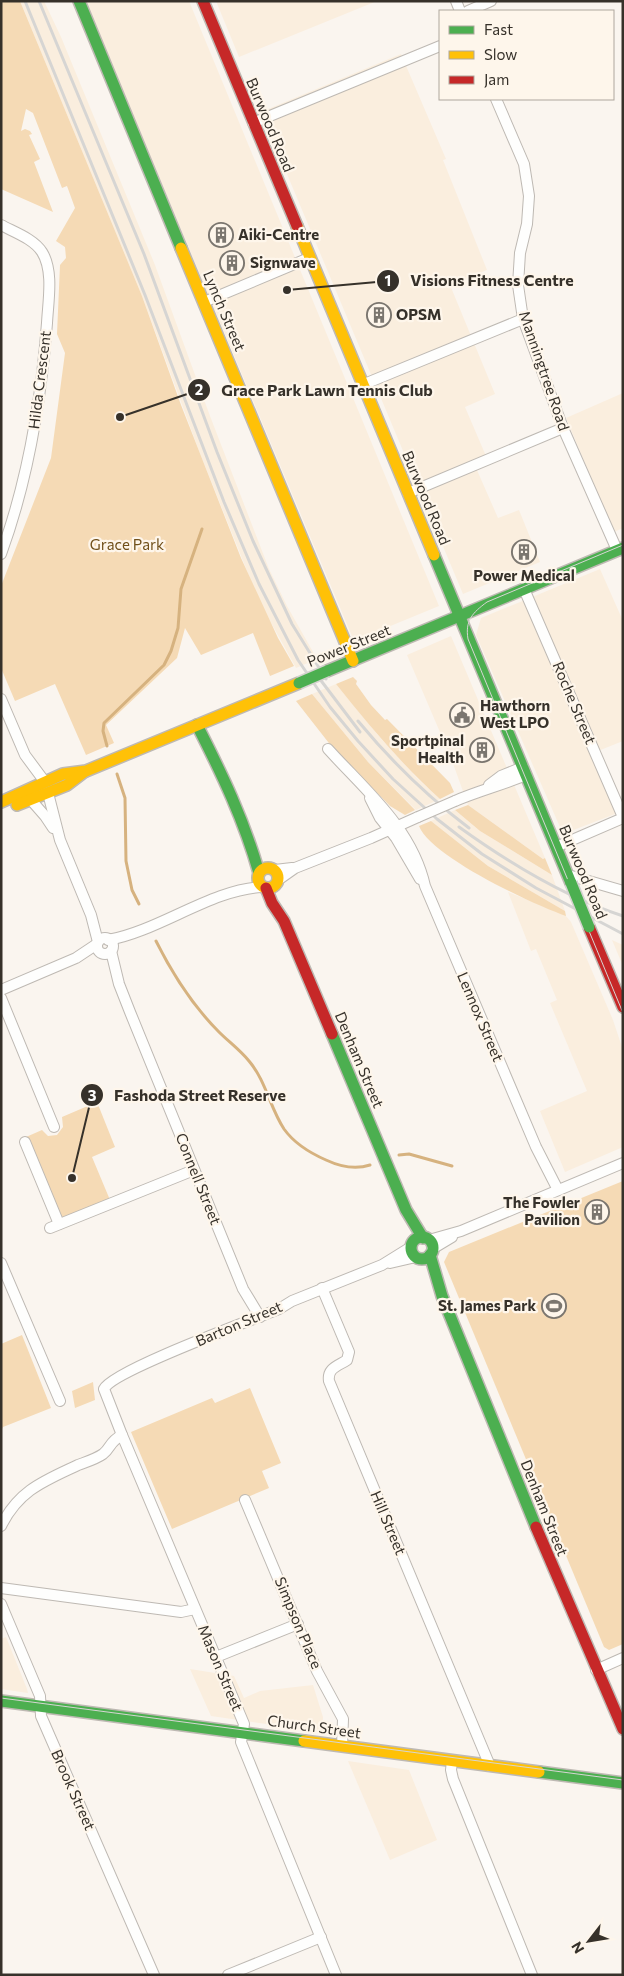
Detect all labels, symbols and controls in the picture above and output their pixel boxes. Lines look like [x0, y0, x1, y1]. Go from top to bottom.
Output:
legend [439, 10, 614, 100]
text: Fast [484, 20, 513, 38]
text: Slow [484, 45, 517, 63]
text: Jam [484, 70, 509, 88]
street label: Burwood Road [243, 75, 299, 174]
building icon: Aiki-Centre [208, 222, 234, 248]
place label: Aiki-Centre [238, 225, 319, 243]
building icon: Signwave [219, 250, 245, 276]
place label: Signwave [250, 253, 316, 271]
callout: Visions Fitness Centre [376, 265, 584, 296]
street label: Lynch Street [200, 268, 250, 354]
text: Visions Fitness Centre [410, 270, 574, 289]
text: 1 [385, 271, 391, 289]
building icon: OPSM [366, 302, 392, 328]
place label: OPSM [396, 305, 441, 323]
street label: Manningtree Road [516, 308, 574, 433]
street label: Hilda Crescent [24, 330, 54, 430]
callout: Grace Park Lawn Tennis Club [186, 375, 443, 406]
text: 2 [195, 380, 203, 398]
text: Grace Park Lawn Tennis Club [221, 380, 433, 399]
street label: Burwood Road [399, 448, 455, 547]
park label: Grace Park [90, 535, 164, 553]
building icon: Power Medical [511, 539, 537, 565]
place label: Power Medical [473, 566, 575, 584]
street label: Power Street [304, 620, 393, 670]
street label: Roche Street [549, 659, 600, 746]
place label: Hawthorn West LPO [480, 696, 550, 731]
public building icon: Hawthorn West LPO [449, 702, 475, 728]
place label: Sportpinal Health [391, 731, 464, 766]
building icon: Sportpinal Health [469, 737, 495, 763]
street label: Burwood Road [556, 822, 612, 921]
street label: Lennox Street [454, 969, 508, 1064]
street label: Denham Street [332, 1009, 388, 1110]
callout: Fashoda Street Reserve [79, 1080, 296, 1111]
text: Fashoda Street Reserve [114, 1085, 286, 1104]
text: 3 [88, 1086, 97, 1104]
street label: Connell Street [172, 1130, 225, 1227]
place label: The Fowler Pavilion [503, 1193, 580, 1228]
building icon: The Fowler Pavilion [584, 1199, 610, 1225]
sports icon: St. James Park [541, 1293, 567, 1319]
place label: St. James Park [438, 1296, 536, 1314]
street label: Barton Street [193, 1297, 285, 1349]
street label: Denham Street [517, 1457, 572, 1558]
street label: Hill Street [367, 1488, 410, 1557]
street label: Simpson Place [271, 1574, 326, 1671]
street label: Mason Street [195, 1622, 247, 1713]
street label: Church Street [266, 1711, 362, 1741]
street label: Brook Street [48, 1746, 100, 1833]
north arrow [564, 1916, 614, 1966]
text: N [567, 1939, 587, 1957]

